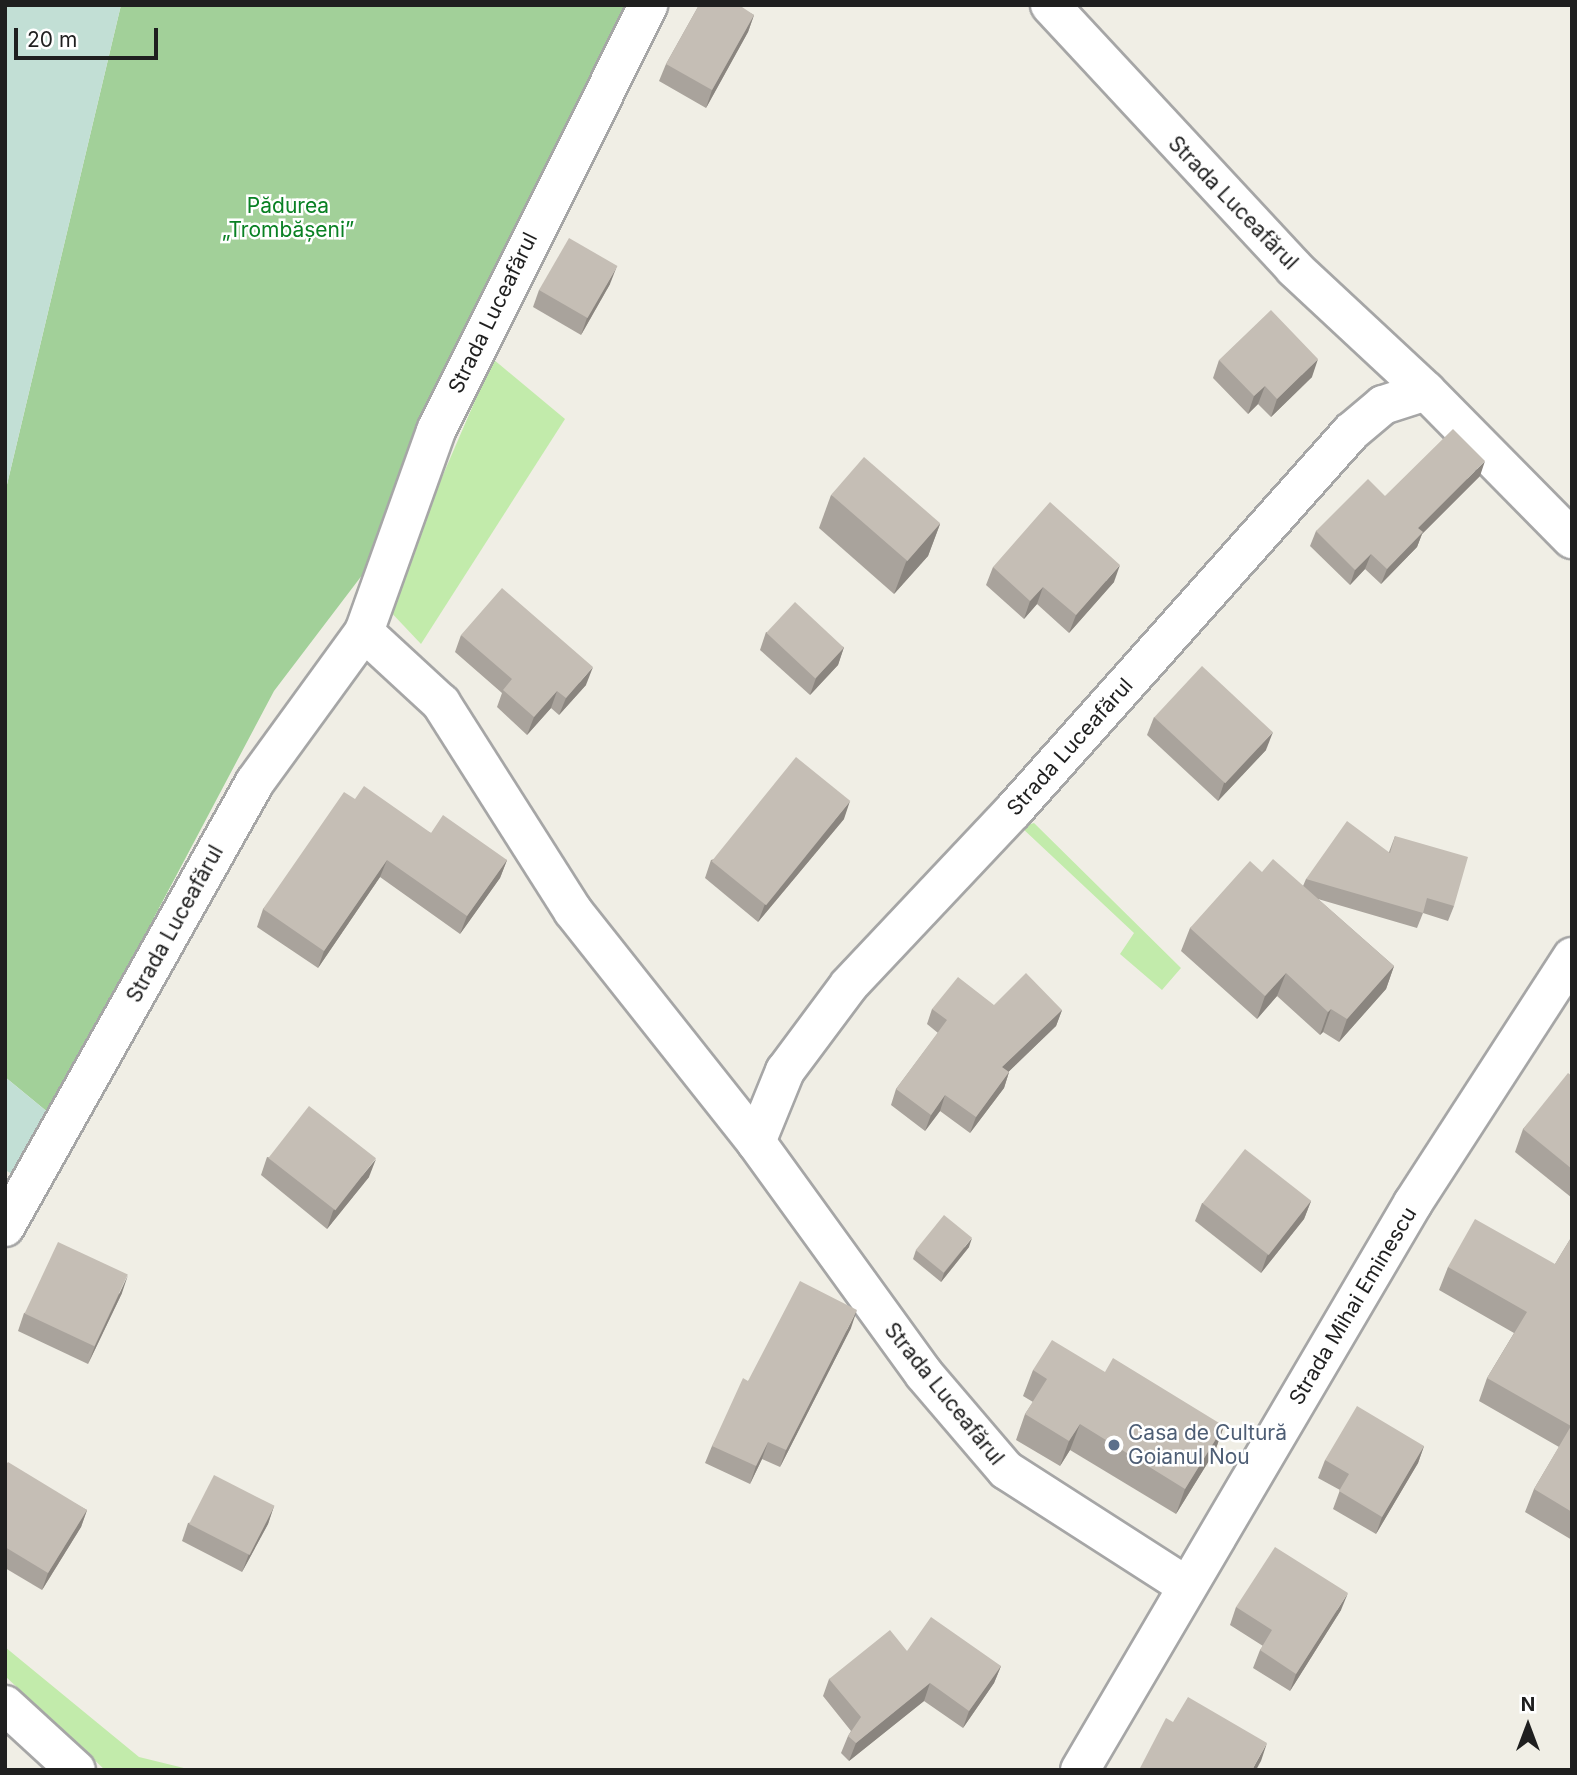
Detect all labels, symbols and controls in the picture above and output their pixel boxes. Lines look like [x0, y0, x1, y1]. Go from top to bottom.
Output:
scale bar [18, 14, 161, 58]
text: 20 m [27, 27, 77, 52]
street label: Strada Luceafărul [1163, 131, 1303, 275]
park label: Pădurea „Trombășeni” [222, 193, 354, 243]
street label: Strada Luceafărul [443, 228, 543, 398]
street label: Strada Luceafărul [1002, 673, 1138, 821]
street label: Strada Luceafărul [121, 841, 229, 1007]
street label: Strada Mihai Eminescu [1284, 1203, 1422, 1409]
street label: Strada Luceafărul [879, 1318, 1009, 1470]
place label: Casa de Cultură Goianul Nou [1128, 1420, 1287, 1470]
marker: Casa de Cultură Goianul Nou [1106, 1437, 1122, 1453]
north arrow [1493, 1691, 1563, 1761]
text: N [1521, 1693, 1535, 1716]

